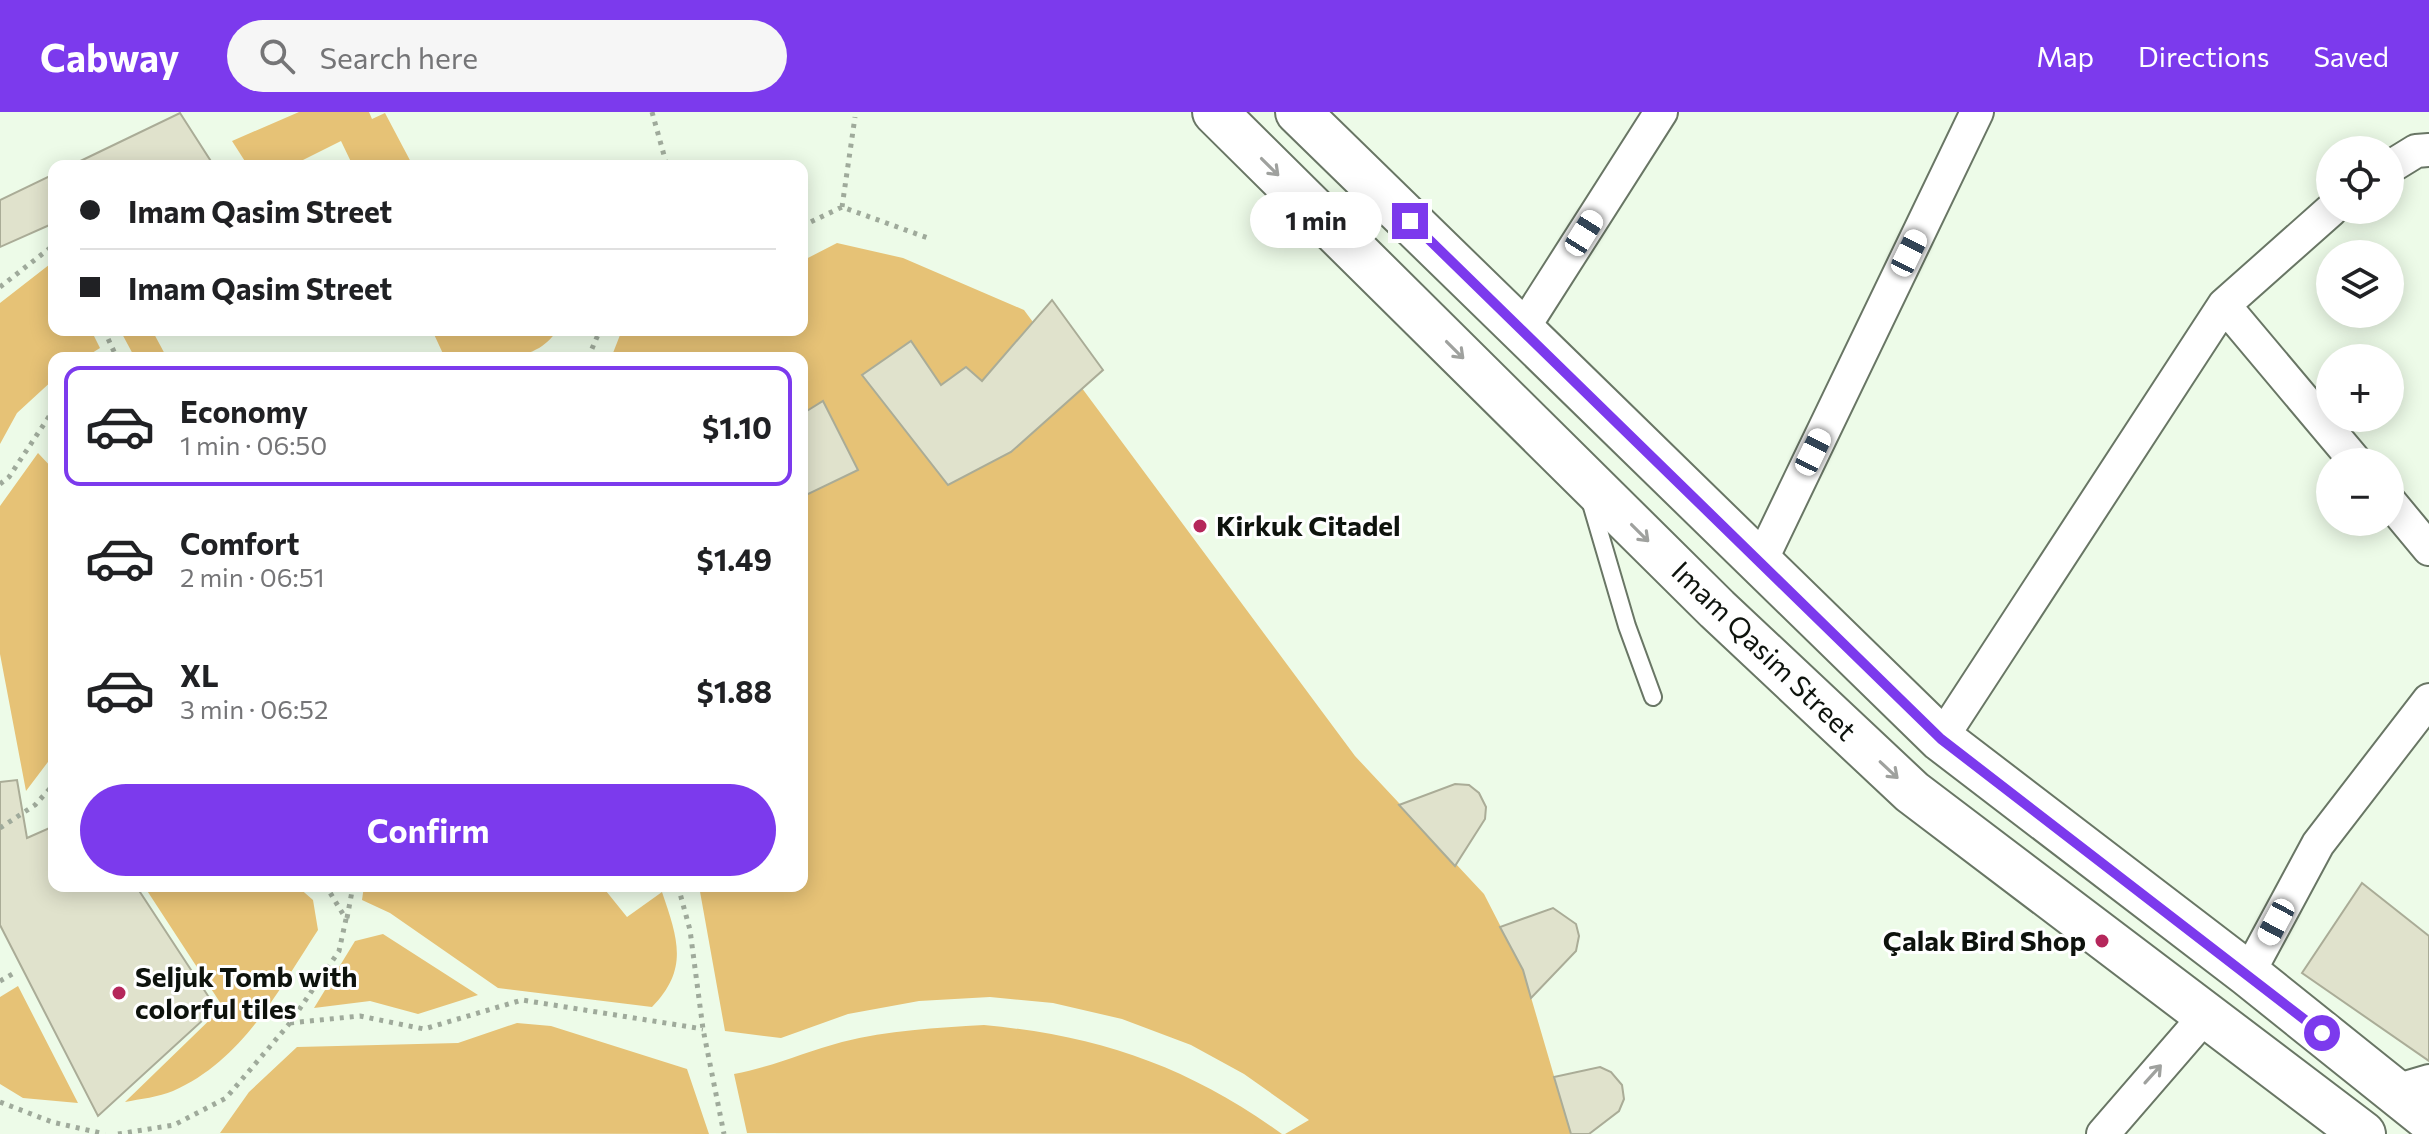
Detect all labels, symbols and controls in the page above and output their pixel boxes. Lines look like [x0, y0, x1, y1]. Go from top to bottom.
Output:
search box [227, 20, 787, 92]
text: Cabway [40, 33, 179, 80]
icon: search [255, 34, 299, 78]
text: Search here [319, 38, 478, 75]
text: Map [2036, 39, 2094, 73]
text: Directions [2138, 39, 2269, 73]
text: Saved [2313, 39, 2389, 73]
map controls [2316, 136, 2404, 536]
button: locate [2316, 136, 2404, 224]
one-way arrow [1260, 157, 1279, 176]
text: Imam Qasim Street [128, 192, 392, 229]
callout: 1 min [1250, 193, 1382, 249]
route end [1392, 203, 1428, 239]
text: 1 min [1285, 204, 1347, 235]
car [1561, 206, 1607, 260]
car [1888, 226, 1930, 280]
button: layers [2316, 240, 2404, 328]
text: Imam Qasim Street [128, 269, 392, 306]
one-way arrow [1445, 340, 1464, 359]
button: + [2316, 344, 2404, 432]
icon: car [84, 390, 156, 462]
text: Economy [180, 392, 308, 429]
text: $1.10 [702, 408, 772, 445]
car [1792, 425, 1834, 479]
text: 1 min · 06:50 [180, 429, 327, 460]
button: − [2316, 448, 2404, 536]
place label: Kirkuk Citadel [1216, 508, 1401, 542]
marker: Kirkuk Citadel [1191, 517, 1209, 535]
icon: car [84, 522, 156, 594]
one-way arrow [1630, 523, 1650, 542]
text: Comfort [180, 524, 299, 561]
text: $1.49 [697, 540, 772, 577]
street label: Imam Qasim Street [1665, 554, 1864, 747]
text: 2 min · 06:51 [180, 561, 325, 592]
icon: car [84, 654, 156, 726]
text: XL [180, 656, 219, 693]
text: $1.88 [697, 672, 772, 709]
text: 3 min · 06:52 [180, 693, 328, 724]
one-way arrow [1879, 760, 1899, 779]
button: Confirm [80, 784, 776, 876]
car [2254, 895, 2298, 949]
place label: Çalak Bird Shop [1883, 923, 2086, 957]
marker: Çalak Bird Shop [2093, 932, 2111, 950]
place label: Seljuk Tomb with colorful tiles [135, 959, 358, 1025]
marker: Seljuk Tomb with colorful tiles [110, 984, 128, 1002]
route start [2304, 1015, 2340, 1051]
one-way arrow [2143, 1064, 2162, 1084]

